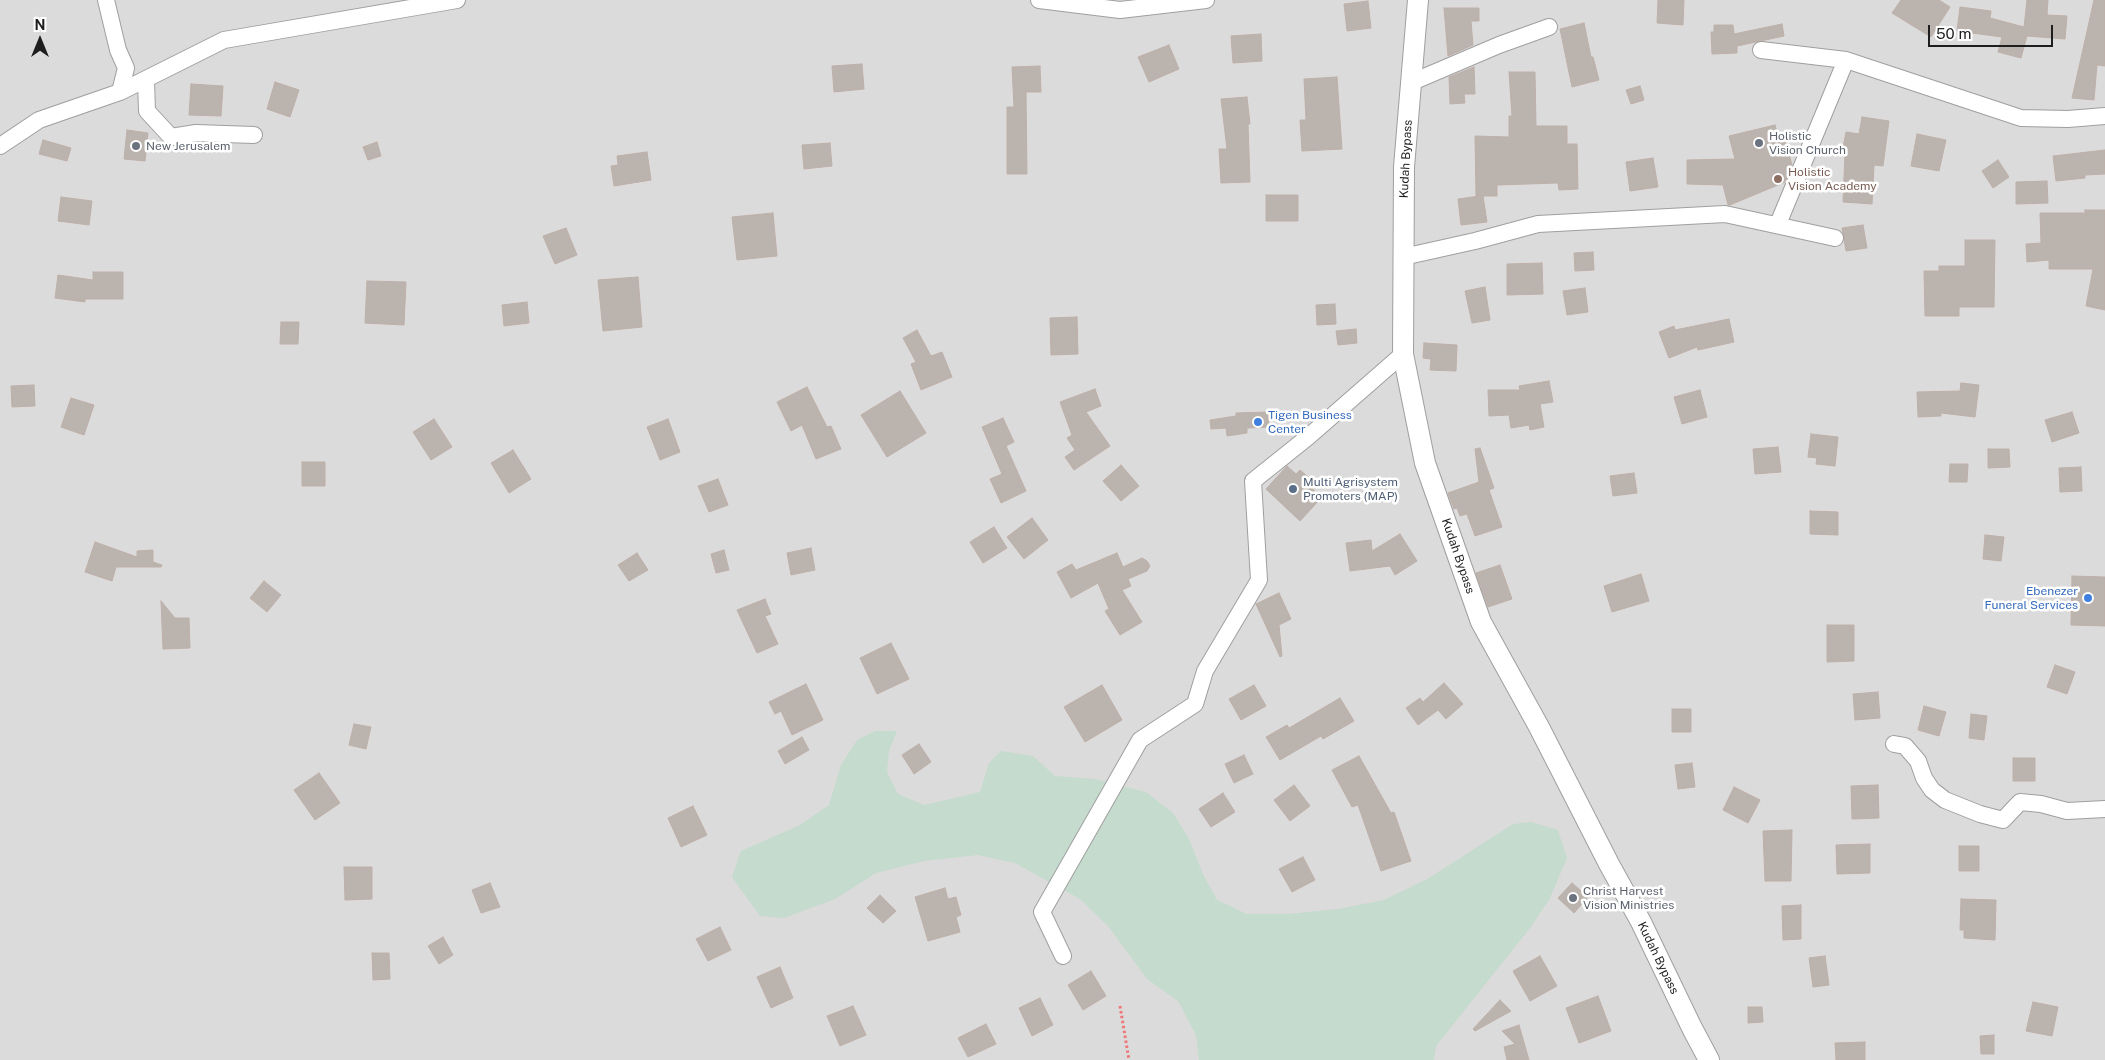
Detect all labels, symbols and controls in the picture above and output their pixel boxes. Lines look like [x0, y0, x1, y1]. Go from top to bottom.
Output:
north arrow [15, 15, 65, 65]
scale bar [1930, 15, 2055, 47]
text: N [35, 17, 45, 33]
text: 50 m [1936, 25, 1971, 42]
street label: Kudah Bypass [1397, 119, 1415, 199]
place label: Holistic Vision Church [1769, 129, 1846, 157]
marker: Holistic Vision Church [1753, 137, 1765, 149]
place label: New Jerusalem [146, 139, 230, 153]
marker: New Jerusalem [130, 140, 142, 152]
place label: Holistic Vision Academy [1788, 165, 1877, 193]
marker: Holistic Vision Academy [1772, 173, 1784, 185]
place label: Tigen Business Center [1268, 408, 1352, 436]
marker: Tigen Business Center [1252, 416, 1264, 428]
place label: Multi Agrisystem Promoters (MAP) [1303, 475, 1398, 503]
marker: Multi Agrisystem Promoters (MAP) [1287, 483, 1299, 495]
street label: Kudah Bypass [1438, 516, 1478, 596]
place label: Ebenezer Funeral Services [1985, 584, 2078, 612]
marker: Ebenezer Funeral Services [2082, 592, 2094, 604]
place label: Christ Harvest Vision Ministries [1583, 884, 1674, 912]
marker: Christ Harvest Vision Ministries [1567, 892, 1579, 904]
street label: Kudah Bypass [1634, 920, 1682, 996]

